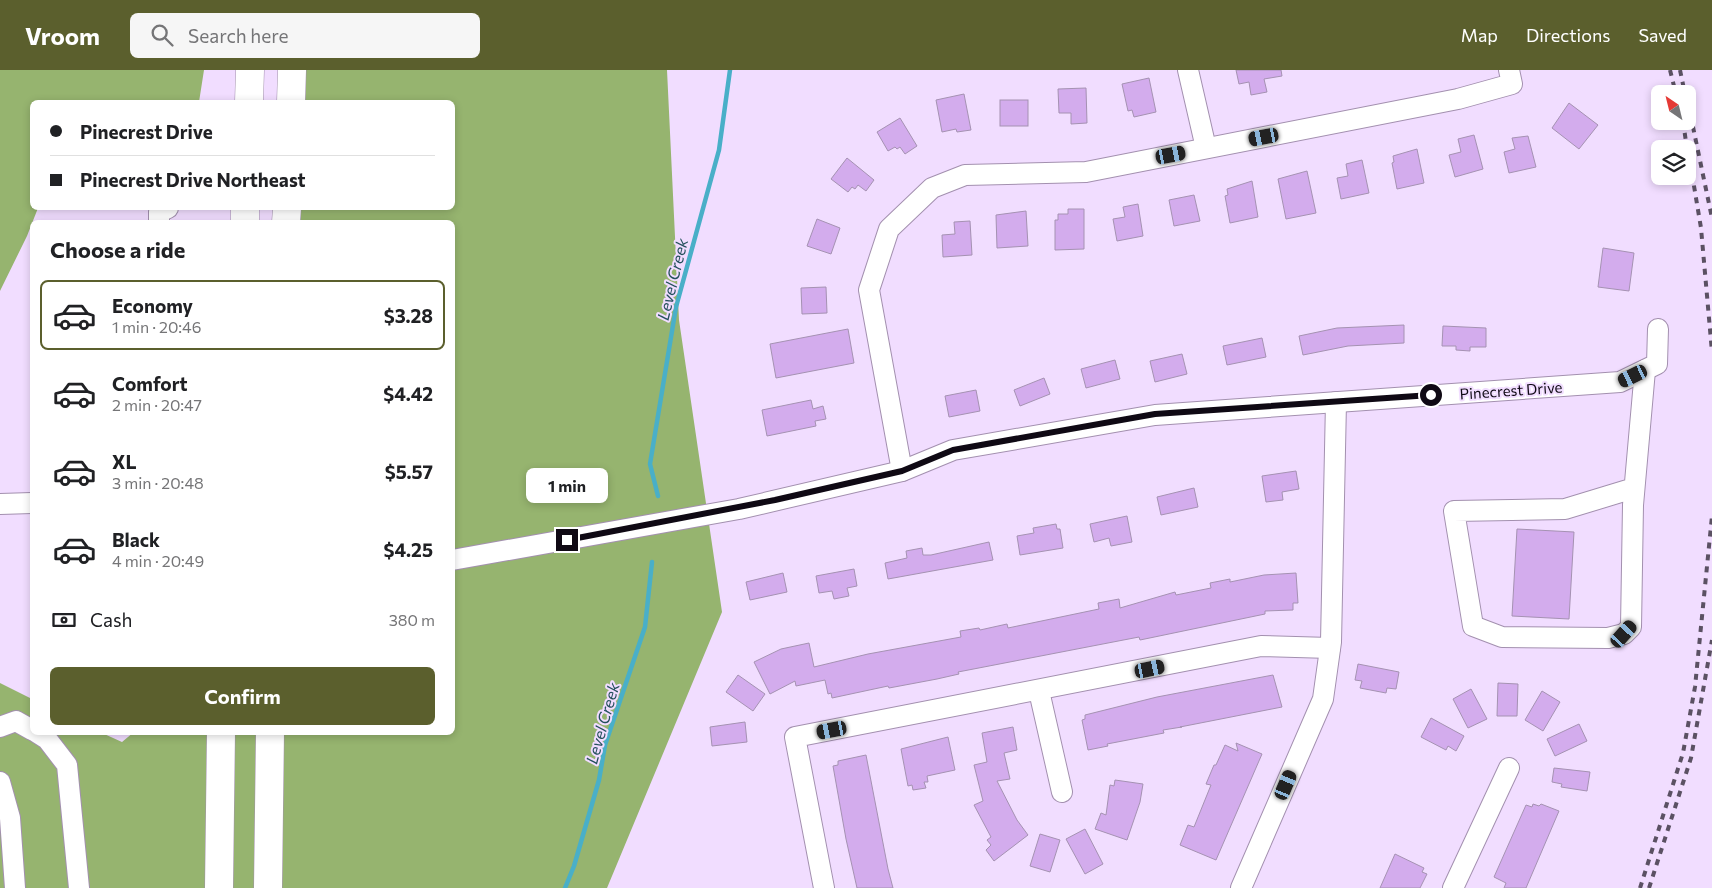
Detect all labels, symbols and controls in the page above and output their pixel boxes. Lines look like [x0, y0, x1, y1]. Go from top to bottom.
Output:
search box [130, 13, 480, 58]
text: Vroom [25, 21, 100, 50]
icon: search [148, 21, 176, 49]
text: Search here [188, 24, 289, 47]
text: Map [1461, 24, 1498, 46]
text: Directions [1526, 24, 1610, 46]
text: Saved [1638, 24, 1687, 46]
north arrow [1651, 85, 1696, 130]
map controls [1651, 85, 1696, 185]
text: Pinecrest Drive [80, 120, 213, 143]
car [1247, 127, 1280, 147]
button: layers [1651, 140, 1696, 185]
car [1154, 145, 1187, 165]
text: Pinecrest Drive Northeast [80, 168, 306, 191]
text: Choose a ride [50, 236, 185, 263]
water label: Level Creek [653, 236, 691, 322]
icon: car [52, 293, 97, 338]
text: Economy [112, 294, 193, 317]
text: $3.28 [384, 304, 433, 327]
text: 1 min · 20:46 [112, 317, 201, 336]
car [1616, 363, 1649, 389]
icon: car [52, 371, 97, 416]
text: Comfort [112, 372, 188, 395]
street label: Pinecrest Drive [1459, 377, 1563, 403]
text: $4.42 [383, 382, 433, 405]
route start [1420, 384, 1442, 406]
text: 2 min · 20:47 [112, 395, 202, 414]
icon: car [52, 449, 97, 494]
text: XL [112, 450, 137, 473]
text: $5.57 [385, 460, 433, 483]
callout: 1 min [526, 468, 608, 502]
text: 3 min · 20:48 [112, 473, 204, 492]
text: 1 min [548, 476, 586, 495]
icon: car [52, 527, 97, 572]
text: Black [112, 528, 160, 551]
route end [556, 529, 578, 551]
text: $4.25 [384, 538, 433, 561]
text: 4 min · 20:49 [112, 551, 204, 570]
icon: cash [50, 606, 78, 634]
text: Cash [90, 608, 132, 631]
text: 380 m [389, 610, 435, 629]
car [1608, 618, 1639, 650]
car [1133, 659, 1166, 679]
button: Confirm [50, 667, 435, 725]
water label: Level Creek [581, 680, 623, 766]
car [815, 720, 848, 740]
car [1273, 768, 1298, 802]

